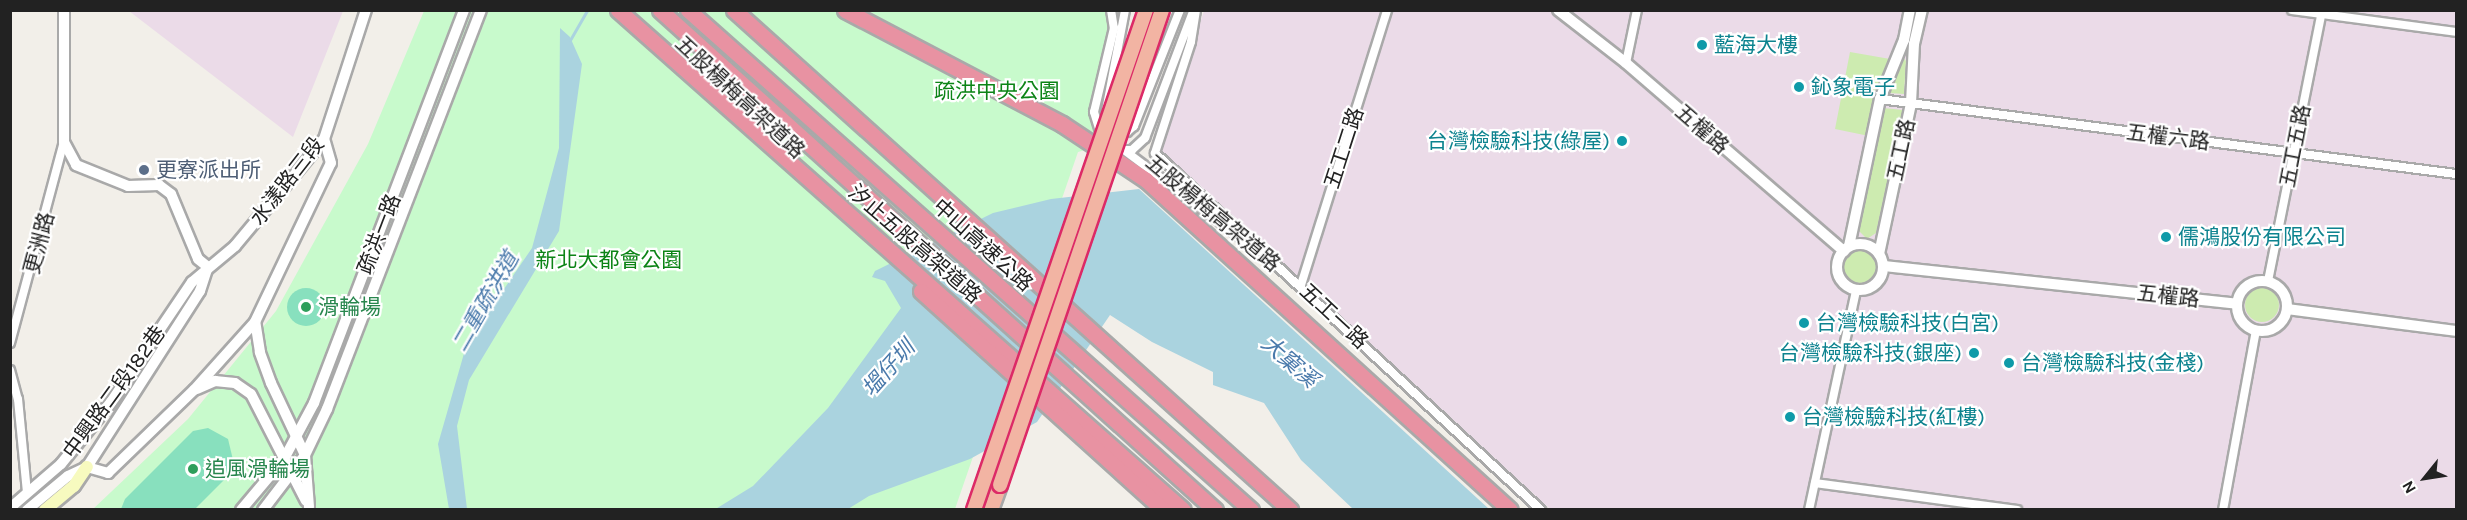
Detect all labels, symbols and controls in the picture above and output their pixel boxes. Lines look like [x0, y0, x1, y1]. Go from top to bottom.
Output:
street label: 五股楊梅高架道路 [670, 30, 810, 164]
place label: 藍海大樓 [1714, 32, 1798, 58]
marker: 藍海大樓 [1695, 38, 1709, 52]
place label: 鈊象電子 [1811, 74, 1895, 100]
park label: 疏洪中央公園 [934, 78, 1060, 104]
marker: 鈊象電子 [1792, 80, 1806, 94]
street label: 五權路 [1670, 99, 1734, 159]
street label: 五工五路 [2275, 102, 2315, 190]
street label: 五工二路 [1319, 104, 1369, 192]
street label: 五工路 [1882, 117, 1920, 183]
street label: 五權六路 [2125, 119, 2211, 155]
place label: 台灣檢驗科技(綠屋) [1427, 128, 1610, 154]
street label: 水漾路三段 [245, 132, 329, 230]
marker: 台灣檢驗科技(綠屋) [1615, 134, 1629, 148]
street label: 五股楊梅高架道路 [1141, 149, 1285, 277]
place label: 更寮派出所 [156, 157, 261, 183]
marker: 更寮派出所 [137, 163, 151, 177]
street label: 汐止五股高架道路 [843, 179, 987, 309]
street label: 疏洪一路 [352, 190, 406, 278]
street label: 中山高速公路 [928, 193, 1038, 297]
street label: 更洲路 [19, 209, 59, 277]
place label: 儒鴻股份有限公司 [2178, 224, 2346, 250]
marker: 儒鴻股份有限公司 [2159, 230, 2173, 244]
park label: 新北大都會公園 [536, 247, 682, 273]
water label: 二重疏洪道 [447, 248, 525, 356]
street label: 五工一路 [1295, 278, 1373, 354]
street label: 五權路 [2135, 280, 2201, 312]
place label: 滑輪場 [318, 294, 381, 320]
marker: 滑輪場 [299, 300, 313, 314]
place label: 台灣檢驗科技(白宮) [1816, 310, 1999, 336]
marker: 台灣檢驗科技(白宮) [1797, 316, 1811, 330]
street label: 中興路二段182巷 [57, 321, 171, 463]
water label: 大窠溪 [1255, 330, 1323, 394]
water label: 塭仔圳 [857, 336, 921, 402]
place label: 台灣檢驗科技(銀座) [1779, 340, 1962, 366]
marker: 台灣檢驗科技(銀座) [1967, 346, 1981, 360]
place label: 台灣檢驗科技(金棧) [2021, 350, 2204, 376]
marker: 台灣檢驗科技(金棧) [2002, 356, 2016, 370]
place label: 台灣檢驗科技(紅樓) [1802, 404, 1985, 430]
marker: 台灣檢驗科技(紅樓) [1783, 410, 1797, 424]
north arrow [2395, 448, 2455, 508]
place label: 追風滑輪場 [205, 456, 310, 482]
marker: 追風滑輪場 [186, 462, 200, 476]
text: N [2398, 478, 2420, 497]

